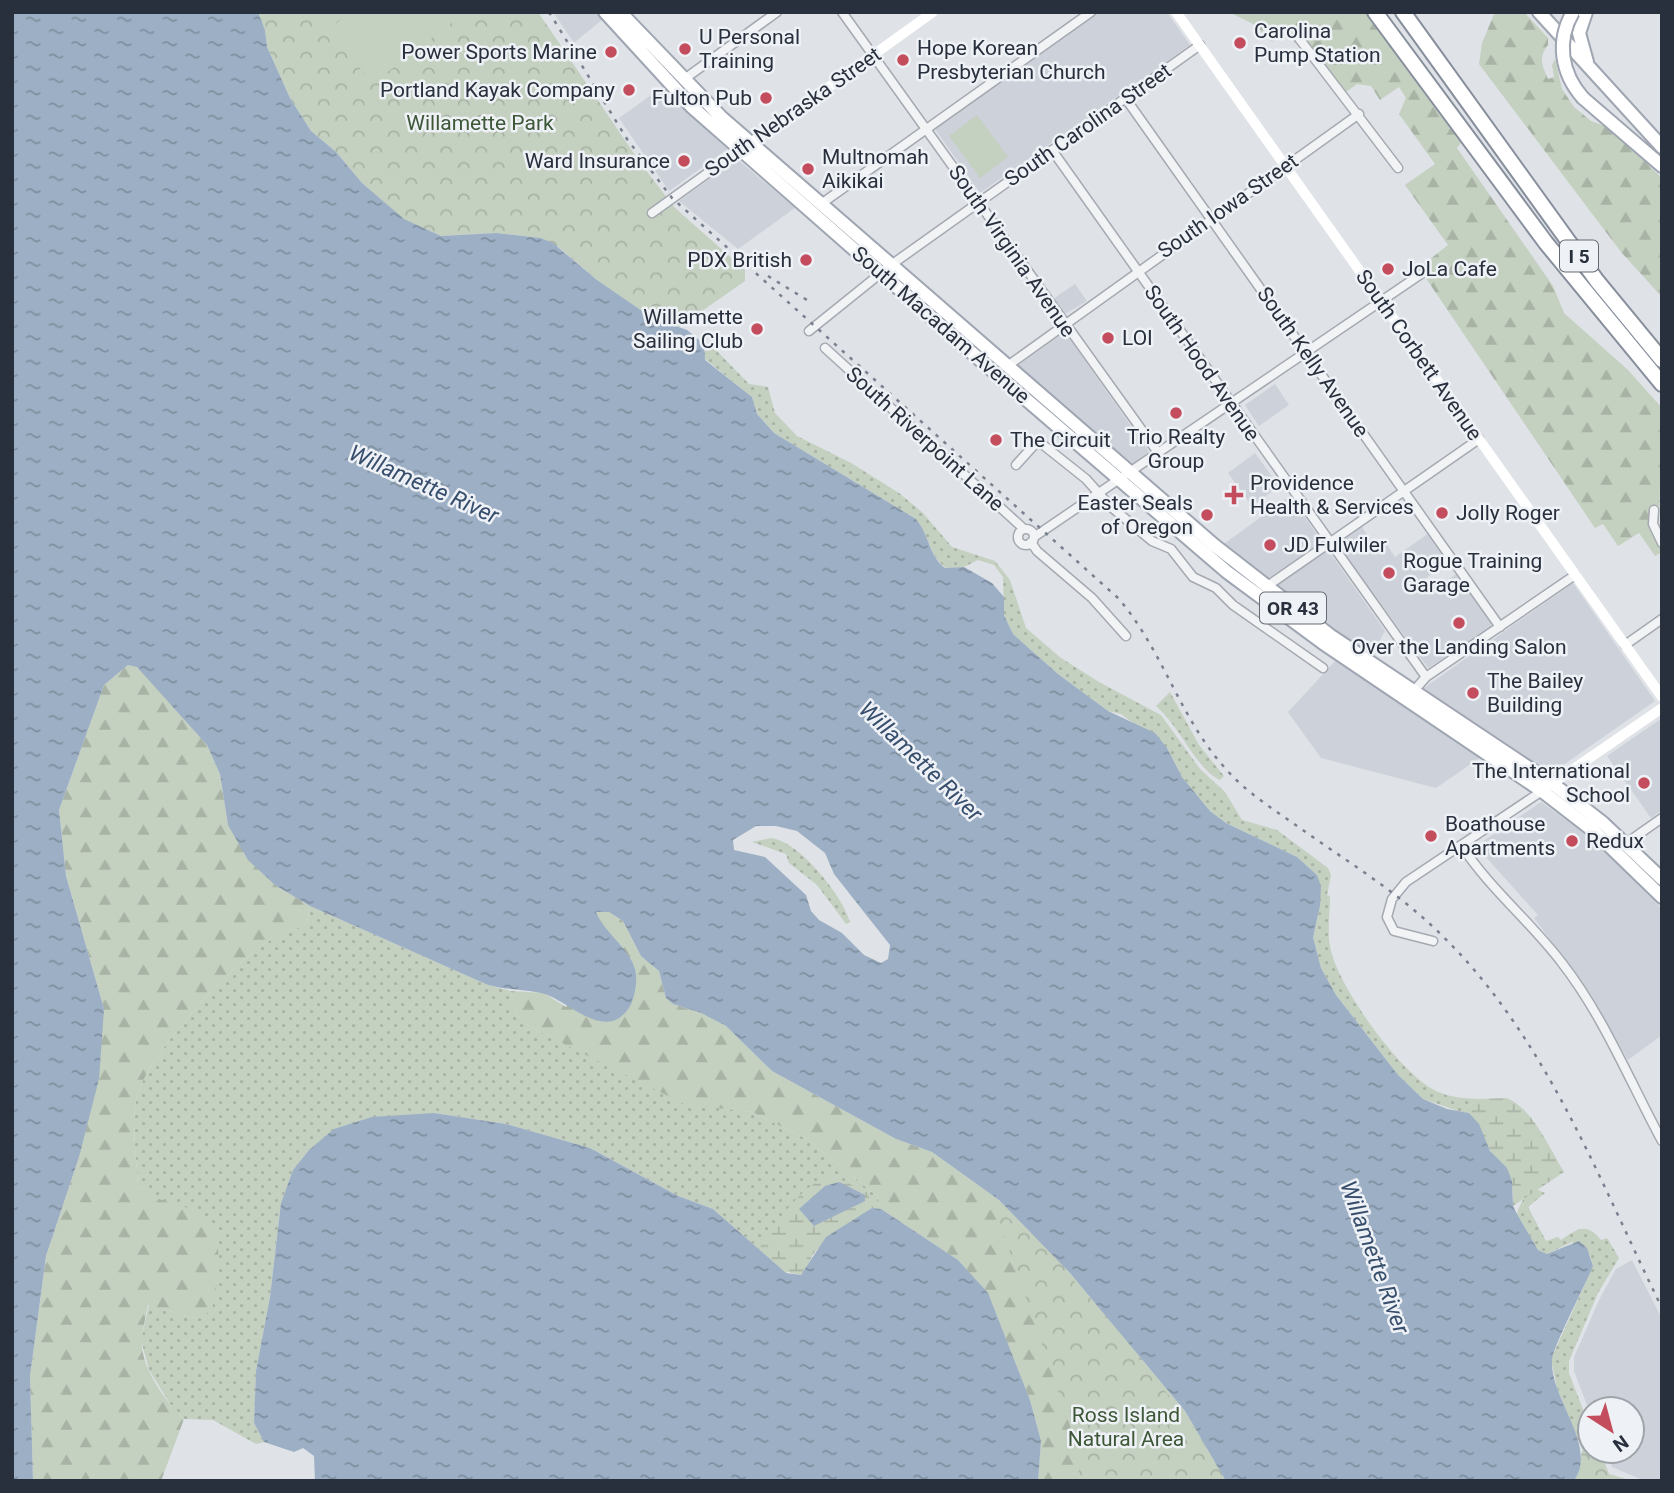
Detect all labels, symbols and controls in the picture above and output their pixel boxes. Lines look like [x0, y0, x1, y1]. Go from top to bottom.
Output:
place label: Carolina Pump Station [1254, 19, 1381, 67]
place label: U Personal Training [699, 25, 800, 73]
marker: Carolina Pump Station [1232, 35, 1248, 51]
place label: Hope Korean Presbyterian Church [917, 36, 1106, 84]
place label: Power Sports Marine [401, 40, 597, 64]
marker: U Personal Training [677, 41, 693, 57]
street label: South Nebraska Street [700, 42, 886, 182]
marker: Power Sports Marine [603, 44, 619, 60]
marker: Hope Korean Presbyterian Church [895, 52, 911, 68]
street label: South Carolina Street [1000, 58, 1176, 191]
place label: Portland Kayak Company [380, 78, 615, 102]
marker: Portland Kayak Company [621, 82, 637, 98]
place label: Fulton Pub [652, 86, 752, 110]
marker: Fulton Pub [758, 90, 774, 106]
park label: Willamette Park [406, 111, 554, 135]
place label: Multnomah Aikikai [822, 145, 929, 193]
place label: Ward Insurance [525, 149, 670, 173]
street label: South Iowa Street [1153, 149, 1303, 263]
marker: Ward Insurance [676, 153, 692, 169]
marker: Multnomah Aikikai [800, 161, 816, 177]
street label: South Virginia Avenue [944, 161, 1080, 341]
road number: I 5 [1560, 240, 1598, 272]
street label: South Macadam Avenue [847, 241, 1035, 409]
place label: PDX British [687, 248, 792, 272]
marker: PDX British [798, 252, 814, 268]
place label: JoLa Cafe [1402, 257, 1497, 281]
marker: JoLa Cafe [1380, 261, 1396, 277]
street label: South Corbett Avenue [1351, 265, 1487, 445]
street label: South Hood Avenue [1139, 281, 1265, 445]
street label: South Kelly Avenue [1252, 282, 1374, 442]
place label: Willamette Sailing Club [633, 305, 743, 353]
marker: Willamette Sailing Club [749, 321, 765, 337]
place label: LOI [1122, 326, 1153, 350]
marker: LOI [1100, 330, 1116, 346]
street label: South Riverpoint Lane [841, 362, 1009, 516]
marker: Trio Realty Group [1168, 405, 1184, 421]
place label: Trio Realty Group [1127, 425, 1225, 473]
place label: The Circuit [1010, 428, 1111, 452]
marker: The Circuit [988, 432, 1004, 448]
water label: Willamette River [345, 439, 504, 530]
place label: Providence Health & Services [1250, 471, 1414, 519]
marker: Providence Health & Services [1224, 485, 1244, 505]
place label: Easter Seals of Oregon [1078, 491, 1193, 539]
place label: Jolly Roger [1456, 501, 1560, 525]
marker: Jolly Roger [1434, 505, 1450, 521]
marker: Easter Seals of Oregon [1199, 507, 1215, 523]
place label: JD Fulwiler [1284, 533, 1387, 557]
marker: JD Fulwiler [1262, 537, 1278, 553]
place label: Rogue Training Garage [1403, 549, 1542, 597]
marker: Rogue Training Garage [1381, 565, 1397, 581]
road number: OR 43 [1260, 593, 1326, 624]
marker: Over the Landing Salon [1451, 615, 1467, 631]
place label: Over the Landing Salon [1351, 635, 1567, 659]
place label: The Bailey Building [1487, 669, 1583, 717]
marker: The Bailey Building [1465, 685, 1481, 701]
water label: Willamette River [853, 696, 989, 828]
place label: The International School [1472, 759, 1630, 807]
marker: The International School [1636, 775, 1652, 791]
place label: Boathouse Apartments [1445, 812, 1555, 860]
marker: Boathouse Apartments [1423, 828, 1439, 844]
place label: Redux [1586, 829, 1644, 853]
marker: Redux [1564, 833, 1580, 849]
water label: Willamette River [1334, 1177, 1415, 1339]
north arrow [1576, 1395, 1646, 1465]
park label: Ross Island Natural Area [1068, 1403, 1184, 1451]
text: N [1609, 1430, 1633, 1457]

